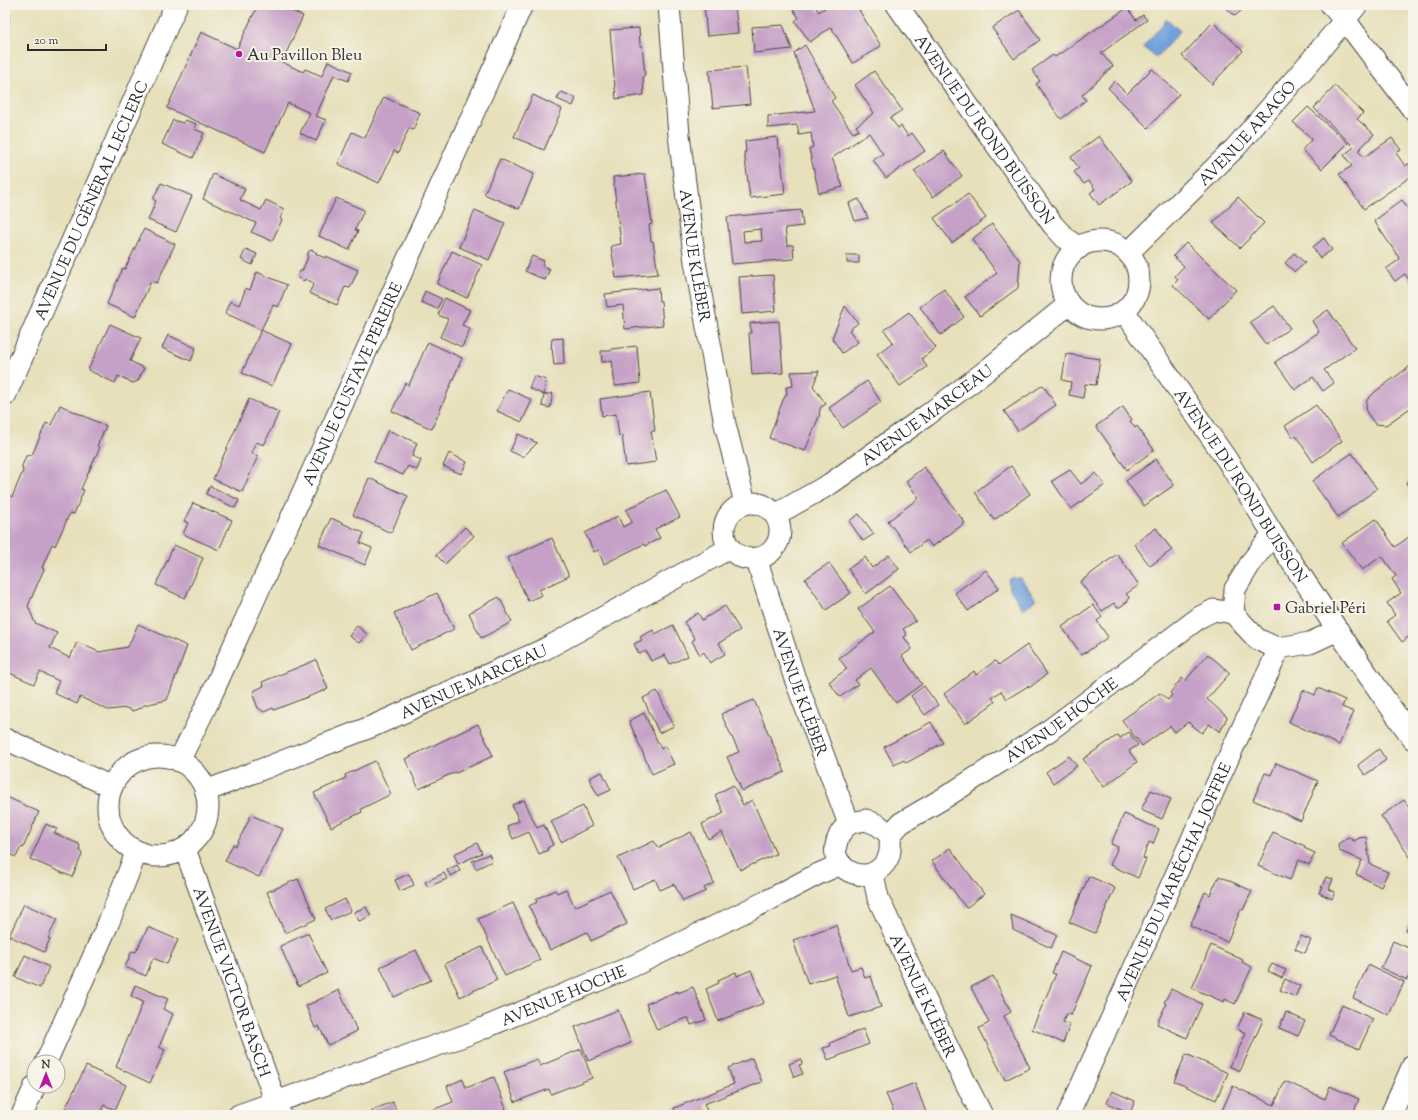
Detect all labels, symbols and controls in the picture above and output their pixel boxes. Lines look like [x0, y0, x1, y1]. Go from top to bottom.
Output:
scale bar [28, 26, 106, 52]
street label: AVENUE DU ROND BUISSON [907, 31, 1058, 230]
text: 20 m [34, 32, 59, 50]
place label: Au Pavillon Bleu [247, 45, 362, 68]
marker: Au Pavillon Bleu [234, 49, 244, 59]
street label: AVENUE DU GÉNÉRAL LECLERC [30, 77, 156, 324]
street label: AVENUE ARAGO [1194, 77, 1303, 192]
street label: AVENUE KLÉBER [672, 188, 715, 325]
street label: AVENUE GUSTAVE PEREIRE [298, 279, 410, 490]
street label: AVENUE MARCEAU [857, 360, 999, 473]
street label: AVENUE DU ROND BUISSON [1167, 385, 1312, 588]
place label: Gabriel Péri [1285, 598, 1367, 621]
marker: Gabriel Péri [1272, 602, 1282, 612]
street label: AVENUE KLÉBER [765, 625, 832, 760]
street label: AVENUE MARCEAU [397, 640, 551, 726]
street label: AVENUE HOCHE [1002, 673, 1124, 770]
street label: AVENUE DU MARÉCHAL JOFFRE [1112, 759, 1239, 1005]
street label: AVENUE VICTOR BASCH [186, 884, 275, 1081]
street label: AVENUE KLÉBER [882, 931, 960, 1063]
street label: AVENUE HOCHE [498, 961, 631, 1033]
north arrow [26, 1054, 66, 1094]
text: N [41, 1057, 51, 1073]

